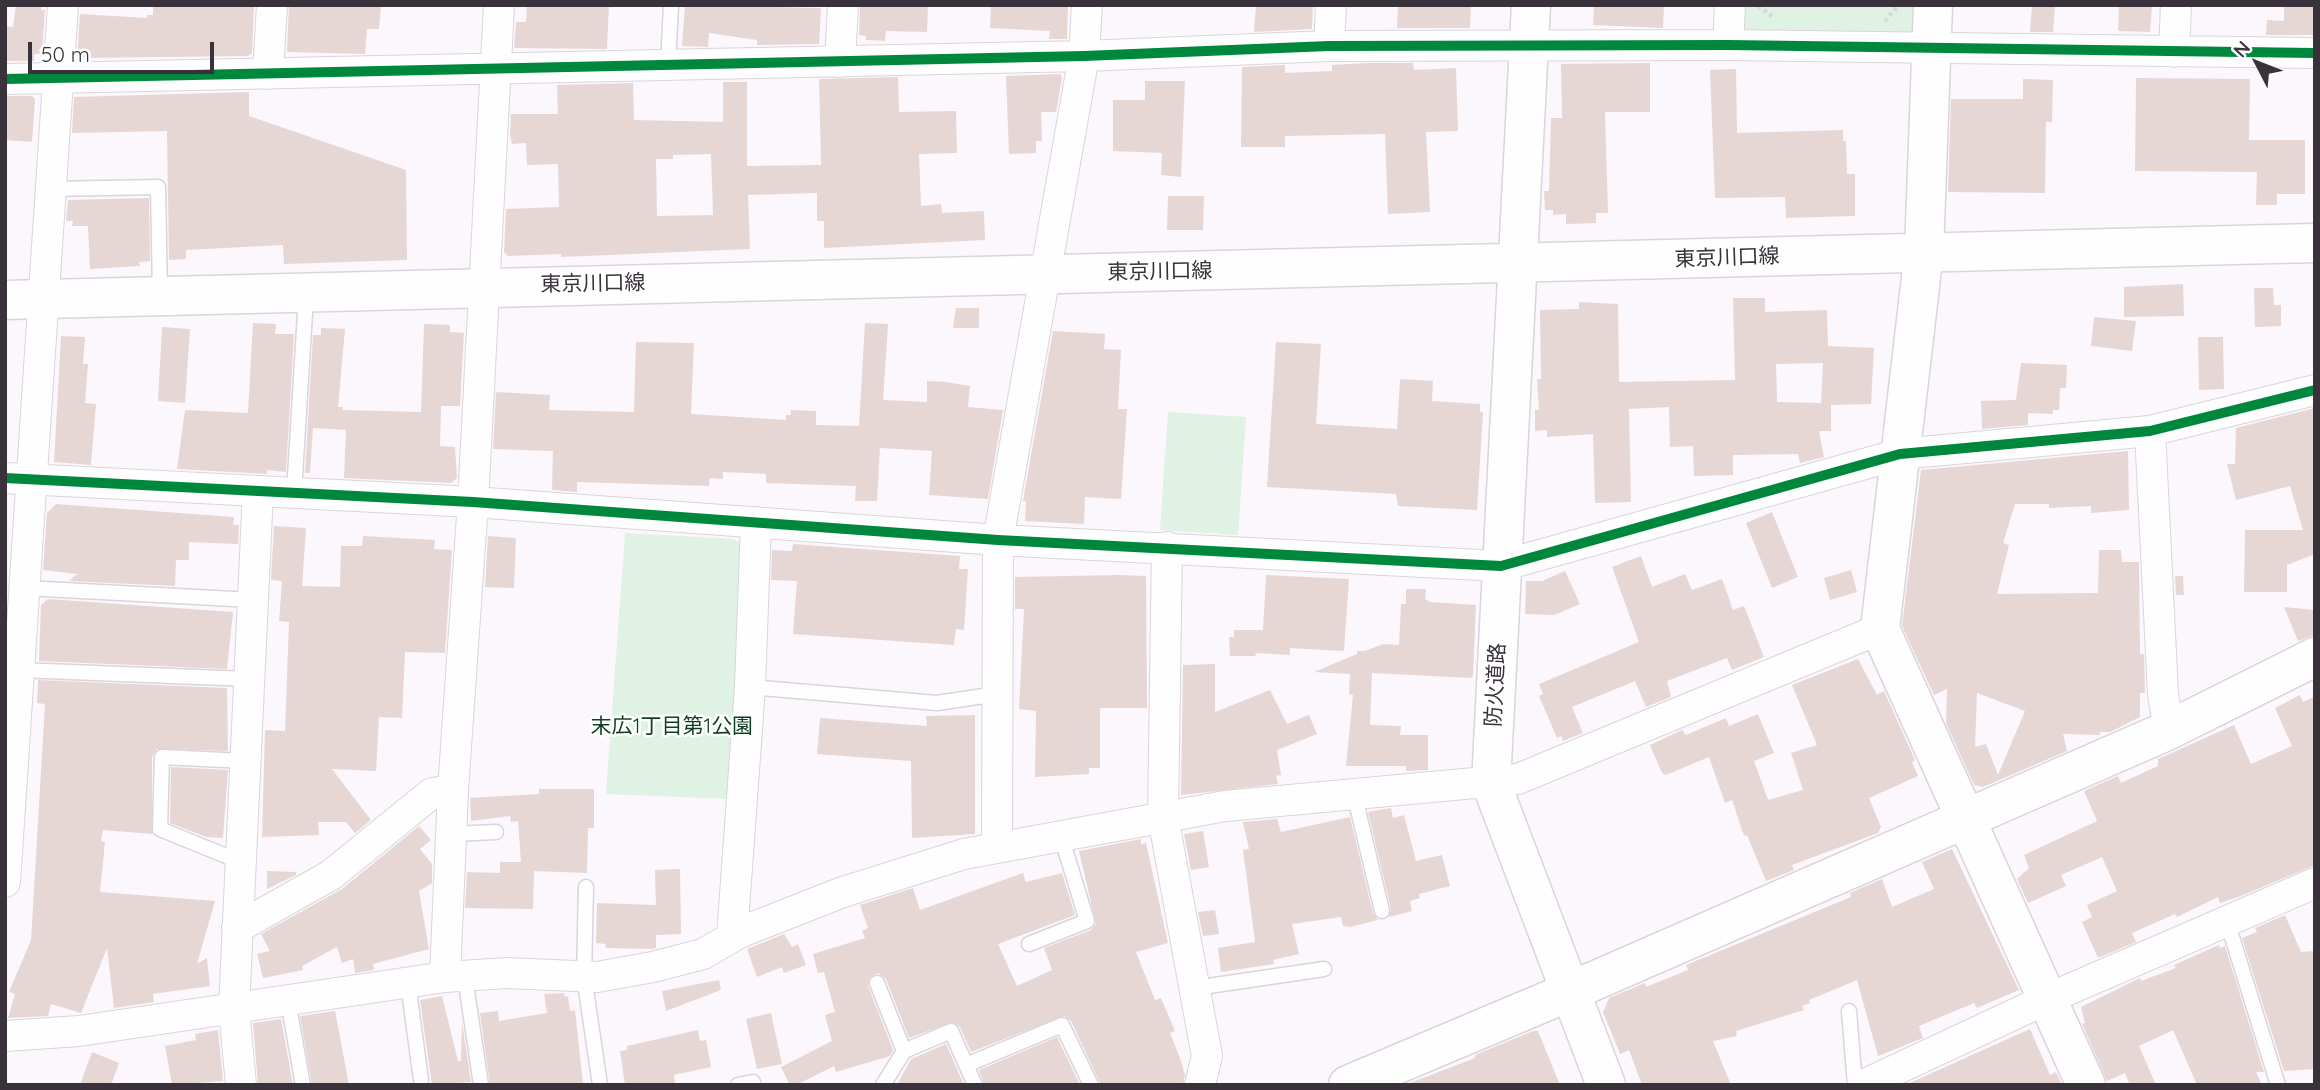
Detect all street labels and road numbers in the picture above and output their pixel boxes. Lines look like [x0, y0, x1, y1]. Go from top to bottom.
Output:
street label: 東京川口線 [1674, 244, 1780, 272]
street label: 東京川口線 [1107, 258, 1213, 286]
street label: 東京川口線 [540, 270, 646, 298]
street label: 防火道路 [1481, 642, 1511, 728]

